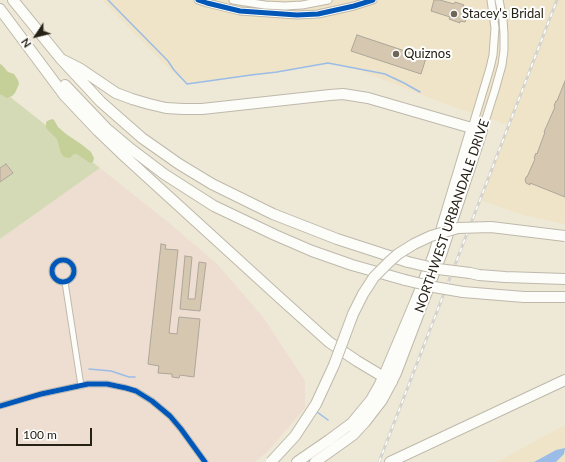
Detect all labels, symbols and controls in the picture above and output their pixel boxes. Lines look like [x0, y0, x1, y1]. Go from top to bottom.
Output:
place label: Stacey's Bridal [462, 6, 544, 22]
marker: Stacey's Bridal [449, 9, 459, 19]
north arrow [16, 16, 56, 56]
text: N [18, 36, 34, 50]
place label: Quiznos [404, 46, 451, 62]
marker: Quiznos [391, 49, 401, 59]
street label: NORTHWEST URBANDALE DRIVE [412, 117, 492, 315]
scale bar [18, 420, 94, 446]
text: 100 m [23, 427, 57, 442]

